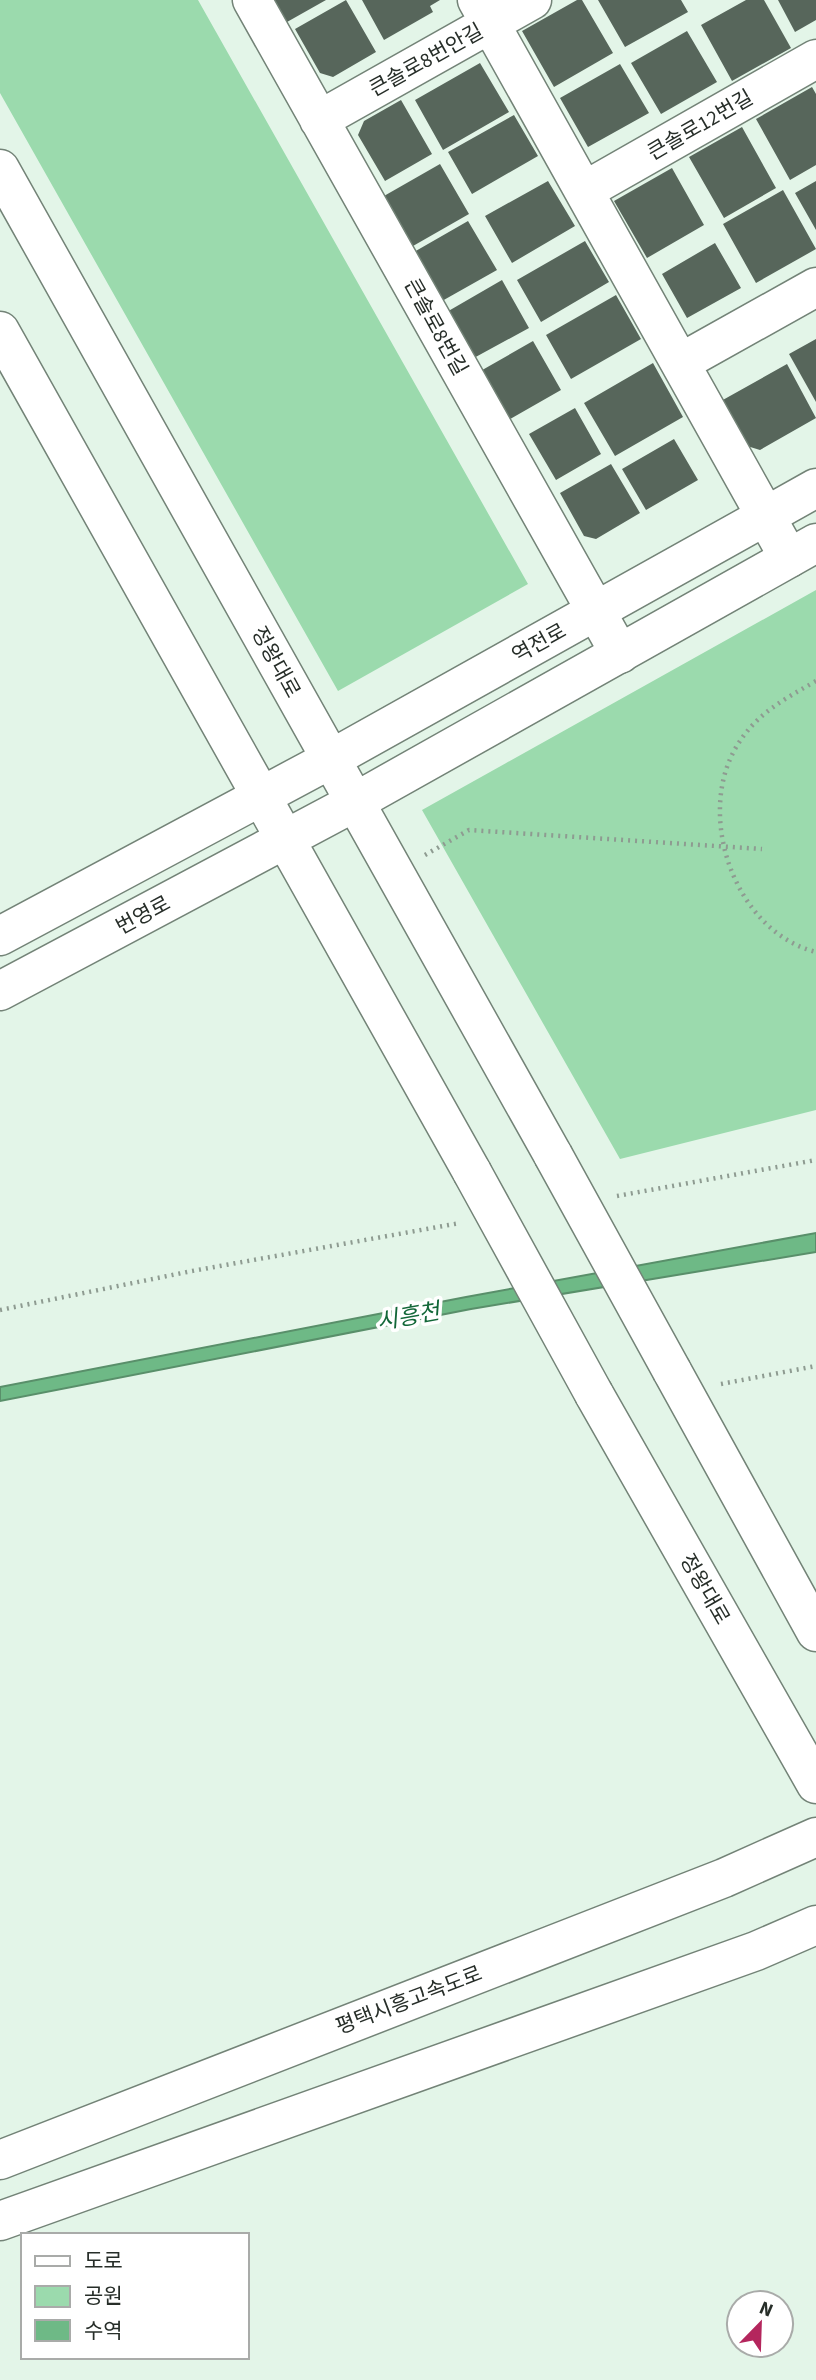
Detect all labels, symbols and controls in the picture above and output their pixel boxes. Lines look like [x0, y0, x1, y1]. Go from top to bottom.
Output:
street label: 큰솔로8번안길 [363, 16, 489, 104]
street label: 큰솔로12번길 [642, 83, 758, 167]
street label: 큰솔로8번길 [397, 273, 475, 381]
street label: 역전로 [506, 616, 572, 670]
street label: 정왕대로 [244, 621, 308, 703]
street label: 번영로 [110, 888, 176, 942]
water label: 시흥천 [374, 1294, 445, 1338]
street label: 정왕대로 [673, 1548, 737, 1630]
street label: 평택시흥고속도로 [331, 1958, 487, 2042]
legend [21, 2233, 248, 2359]
text: 도로 [84, 2246, 123, 2276]
text: 공원 [84, 2281, 123, 2311]
north arrow [725, 2289, 795, 2359]
text: N [755, 2295, 777, 2325]
text: 수역 [84, 2316, 123, 2346]

